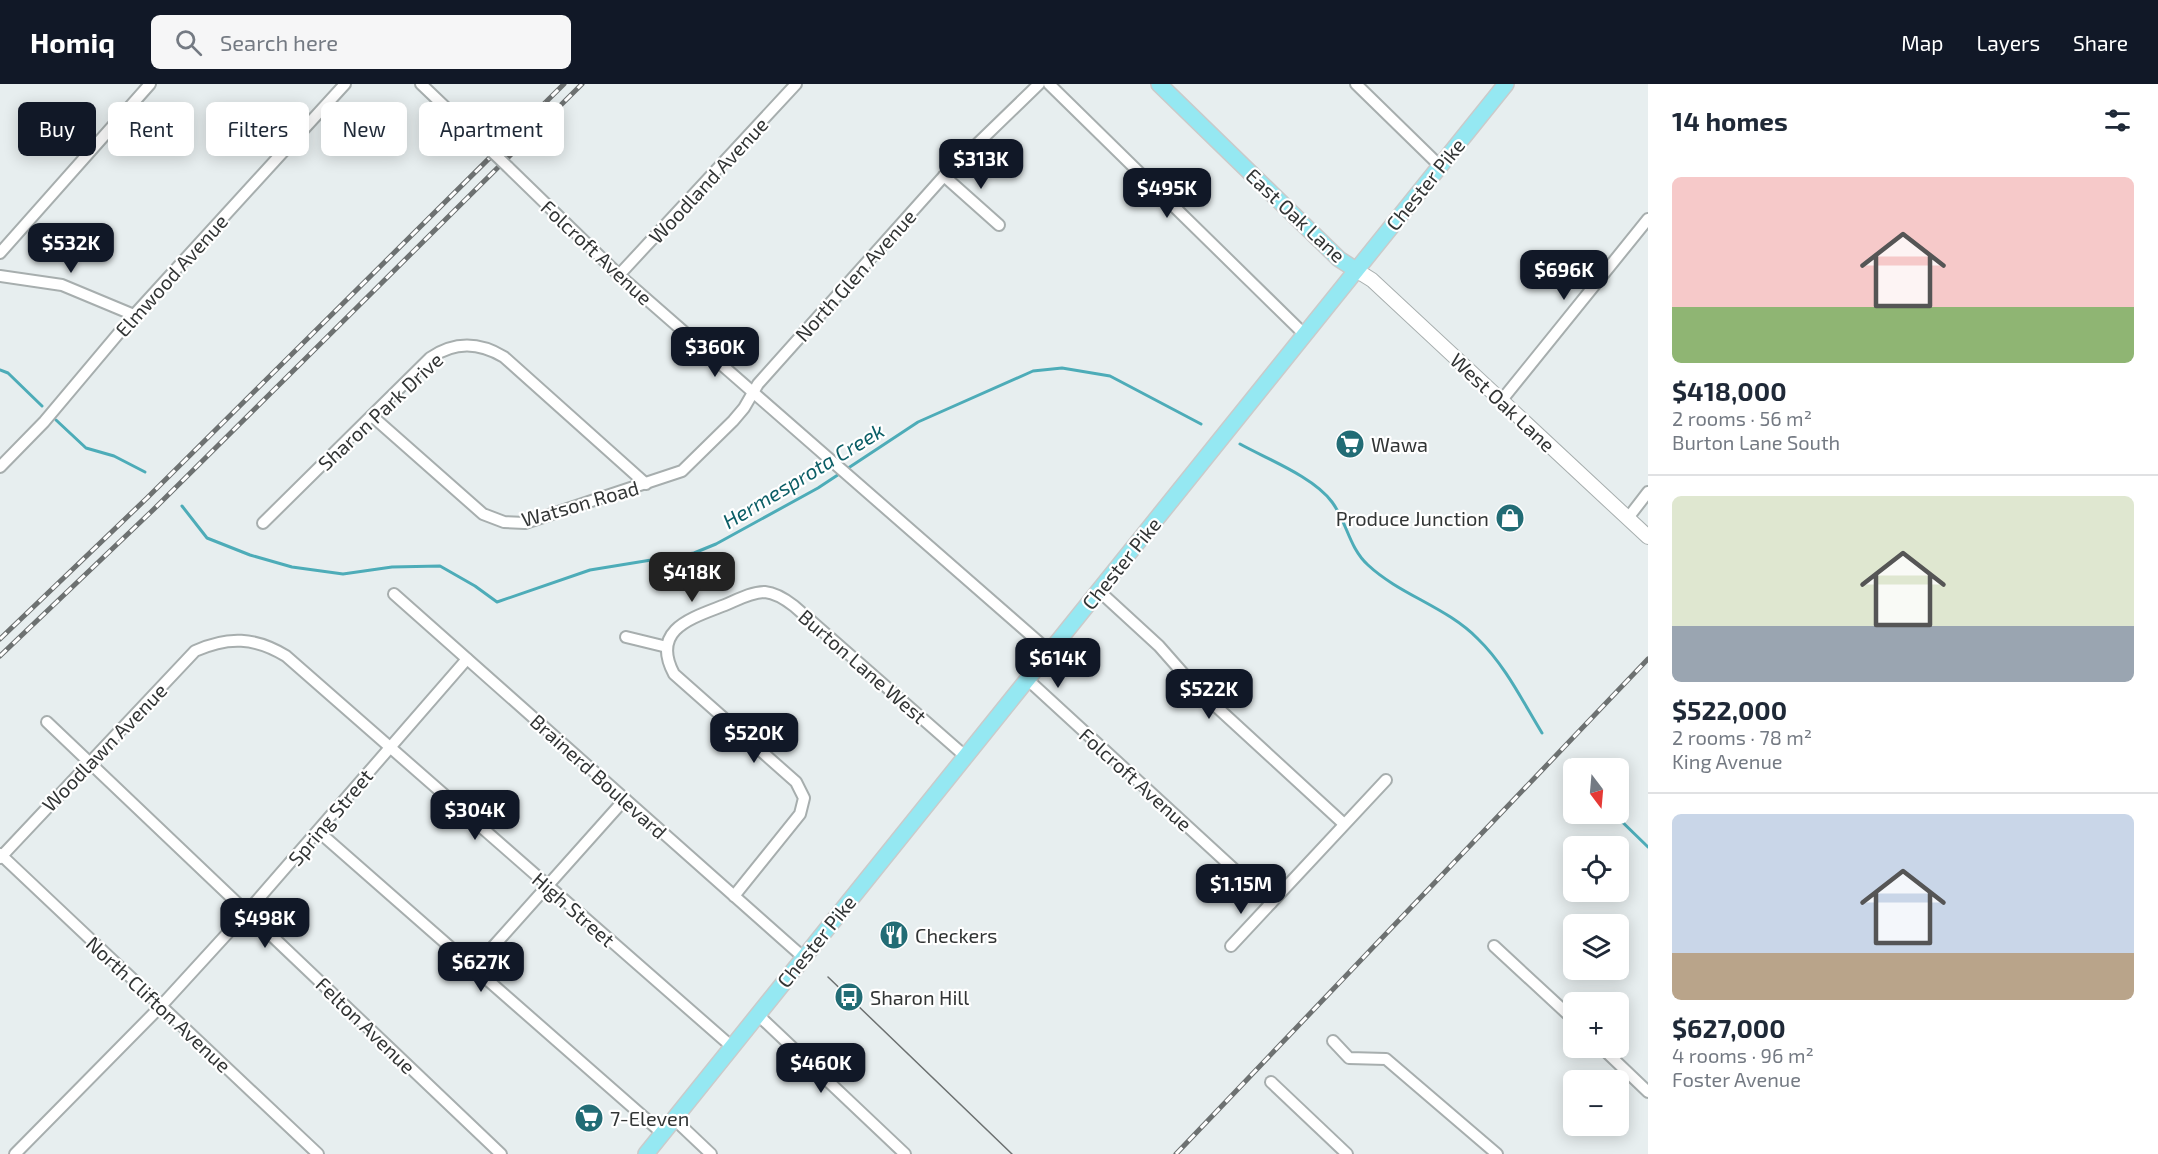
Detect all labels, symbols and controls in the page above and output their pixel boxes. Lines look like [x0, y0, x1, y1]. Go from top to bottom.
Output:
search box [151, 15, 571, 69]
text: Homiq [30, 25, 115, 59]
icon: search [172, 26, 205, 59]
text: Search here [220, 29, 338, 55]
text: Map [1901, 30, 1943, 55]
text: Layers [1976, 30, 2040, 55]
text: Share [2073, 30, 2128, 55]
chip: Buy [18, 102, 96, 156]
chip: Rent [108, 102, 194, 156]
chip: Filters [206, 102, 309, 156]
chip: New [321, 102, 407, 156]
chip: Apartment [419, 102, 564, 156]
icon: filters [2101, 104, 2134, 137]
text: 14 homes [1672, 105, 1788, 136]
street label: Woodland Avenue [643, 112, 773, 248]
street label: Chester Pike [1381, 133, 1469, 235]
pin: $313K [939, 139, 1023, 190]
text: $313K [953, 146, 1009, 170]
street label: East Oak Lane [1241, 163, 1351, 267]
pin: $495K [1125, 168, 1209, 219]
text: $495K [1137, 175, 1197, 199]
street label: Folcroft Avenue [537, 195, 657, 309]
street label: North Glen Avenue [790, 204, 920, 346]
street label: Elmwood Avenue [110, 209, 232, 341]
icon: home [1849, 216, 1957, 324]
pin: $532K [29, 223, 113, 274]
text: $532K [42, 230, 100, 254]
pin: $696K [1522, 250, 1606, 301]
text: $696K [1534, 257, 1594, 281]
pin: $360K [673, 327, 757, 378]
text: $360K [685, 334, 745, 358]
street label: Sharon Park Drive [313, 347, 447, 475]
street label: West Oak Lane [1446, 348, 1560, 456]
text: $418,000 [1672, 375, 1787, 406]
text: 2 rooms · 56 m² [1672, 406, 1812, 430]
water label: Hermesprota Creek [718, 417, 888, 533]
supermarket icon: Wawa [1334, 428, 1366, 460]
text: Burton Lane South [1672, 430, 1840, 454]
place label: Wawa [1371, 432, 1428, 456]
street label: Watson Road [519, 475, 641, 531]
shop icon: Produce Junction [1494, 502, 1526, 534]
place label: Produce Junction [1336, 506, 1489, 530]
street label: Chester Pike [1077, 512, 1165, 614]
icon: home [1849, 535, 1957, 643]
pin: $418K [650, 552, 734, 603]
text: $418K [663, 559, 721, 583]
street label: Burton Lane West [794, 604, 932, 728]
pin: $614K [1016, 638, 1100, 689]
text: $614K [1029, 645, 1087, 669]
pin: $522K [1167, 669, 1251, 720]
text: $522K [1180, 676, 1238, 700]
street label: Woodlawn Avenue [37, 678, 171, 816]
text: $522,000 [1672, 694, 1787, 725]
street label: Brainerd Boulevard [526, 709, 672, 843]
pin: $520K [712, 713, 796, 764]
text: $520K [724, 720, 784, 744]
street label: Folcroft Avenue [1075, 722, 1197, 836]
text: 2 rooms · 78 m² [1672, 725, 1812, 749]
text: King Avenue [1672, 749, 1783, 773]
north arrow [1563, 758, 1629, 824]
map controls [1563, 758, 1629, 1136]
street label: Spring Street [283, 764, 378, 870]
pin: $304K [433, 790, 517, 841]
text: $304K [445, 797, 505, 821]
button: locate [1563, 836, 1629, 902]
icon: home [1849, 853, 1957, 961]
pin: $1.15M [1192, 864, 1290, 915]
street label: High Street [528, 867, 620, 951]
text: $1.15M [1210, 871, 1272, 895]
street label: Chester Pike [772, 890, 860, 992]
pin: $498K [223, 898, 307, 949]
text: $498K [234, 905, 296, 929]
button: layers [1563, 914, 1629, 980]
restaurant icon: Checkers [878, 919, 910, 951]
place label: Checkers [915, 923, 997, 947]
street label: North Clifton Avenue [82, 931, 236, 1077]
pin: $627K [439, 942, 523, 993]
text: $627K [452, 949, 510, 973]
street label: Felton Avenue [311, 972, 421, 1078]
bus stop icon: Sharon Hill [833, 981, 865, 1013]
place label: Sharon Hill [870, 985, 969, 1009]
button: + [1563, 992, 1629, 1058]
text: $627,000 [1672, 1012, 1786, 1043]
pin: $460K [779, 1043, 863, 1094]
text: 4 rooms · 96 m² [1672, 1043, 1814, 1067]
text: $460K [790, 1050, 852, 1074]
text: Foster Avenue [1672, 1067, 1801, 1091]
button: − [1563, 1070, 1629, 1136]
supermarket icon: 7-Eleven [573, 1102, 605, 1134]
place label: 7-Eleven [610, 1106, 689, 1130]

